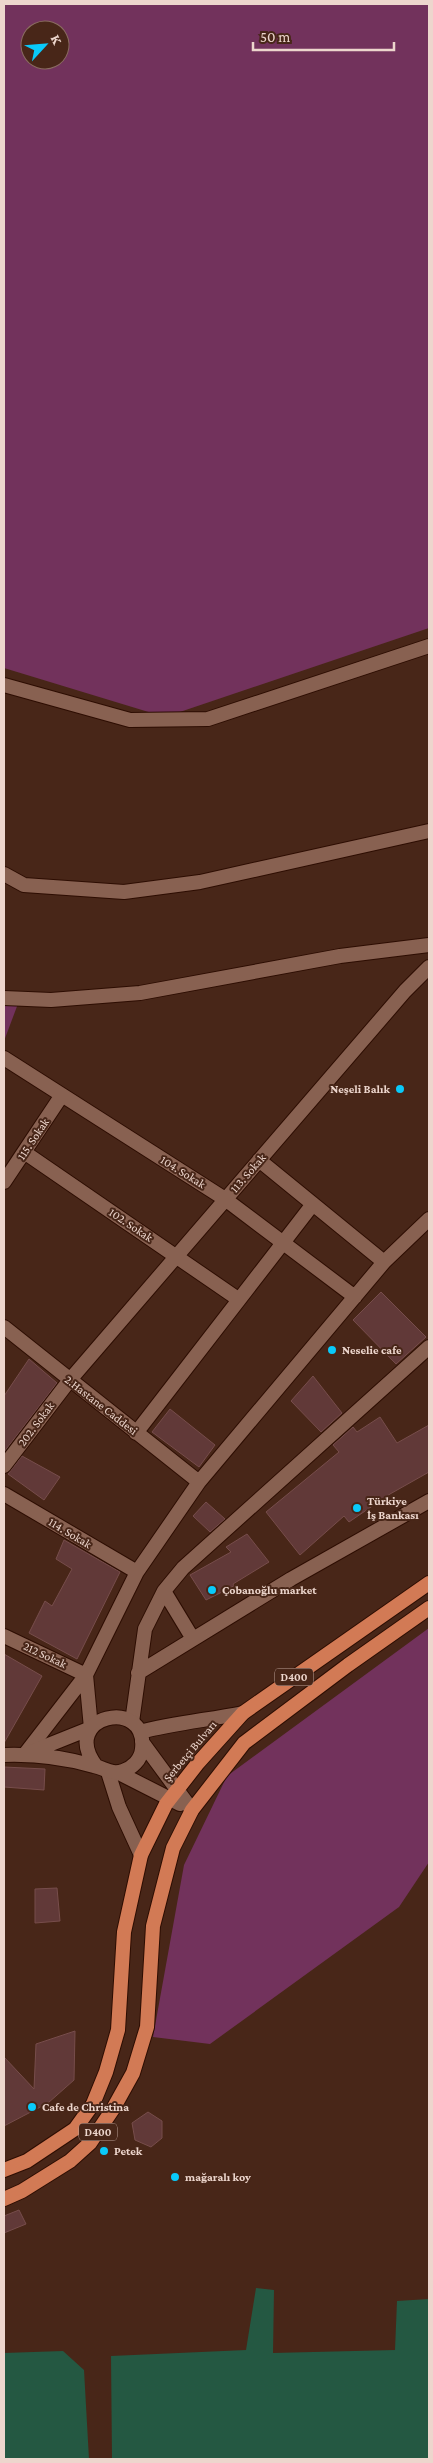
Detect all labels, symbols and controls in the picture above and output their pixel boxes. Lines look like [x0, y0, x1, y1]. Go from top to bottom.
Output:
north arrow [20, 20, 70, 70]
scale bar [253, 20, 394, 52]
text: 50 m [260, 29, 290, 45]
text: K [48, 32, 66, 48]
place label: Neşeli Balık [330, 1082, 390, 1096]
marker: Neşeli Balık [394, 1083, 406, 1095]
street label: 115. Sokak [14, 1115, 52, 1162]
street label: 113. Sokak [227, 1150, 269, 1195]
street label: 104. Sokak [158, 1153, 208, 1191]
street label: 102. Sokak [106, 1205, 156, 1245]
place label: Neselie cafe [342, 1343, 402, 1357]
marker: Neselie cafe [326, 1344, 338, 1356]
street label: 2.Hastane Caddesi [62, 1372, 140, 1438]
street label: 202. Sokak [15, 1399, 57, 1449]
place label: Türkiye İş Bankası [367, 1494, 419, 1522]
marker: Türkiye İş Bankası [351, 1502, 363, 1514]
street label: 114. Sokak [46, 1515, 94, 1551]
place label: Çobanoğlu market [222, 1583, 317, 1597]
marker: Çobanoğlu market [206, 1584, 218, 1596]
street label: 212 Sokak [21, 1639, 69, 1671]
road number: D400 [275, 1668, 313, 1685]
street label: Şerbetçi Bulvarı [160, 1718, 220, 1784]
place label: Cafe de Christina [42, 2100, 129, 2114]
marker: Cafe de Christina [26, 2101, 38, 2113]
road number: D400 [79, 2124, 117, 2140]
place label: Petek [114, 2144, 143, 2158]
marker: Petek [98, 2145, 110, 2157]
place label: mağaralı koy [185, 2170, 251, 2184]
marker: mağaralı koy [169, 2171, 181, 2183]

